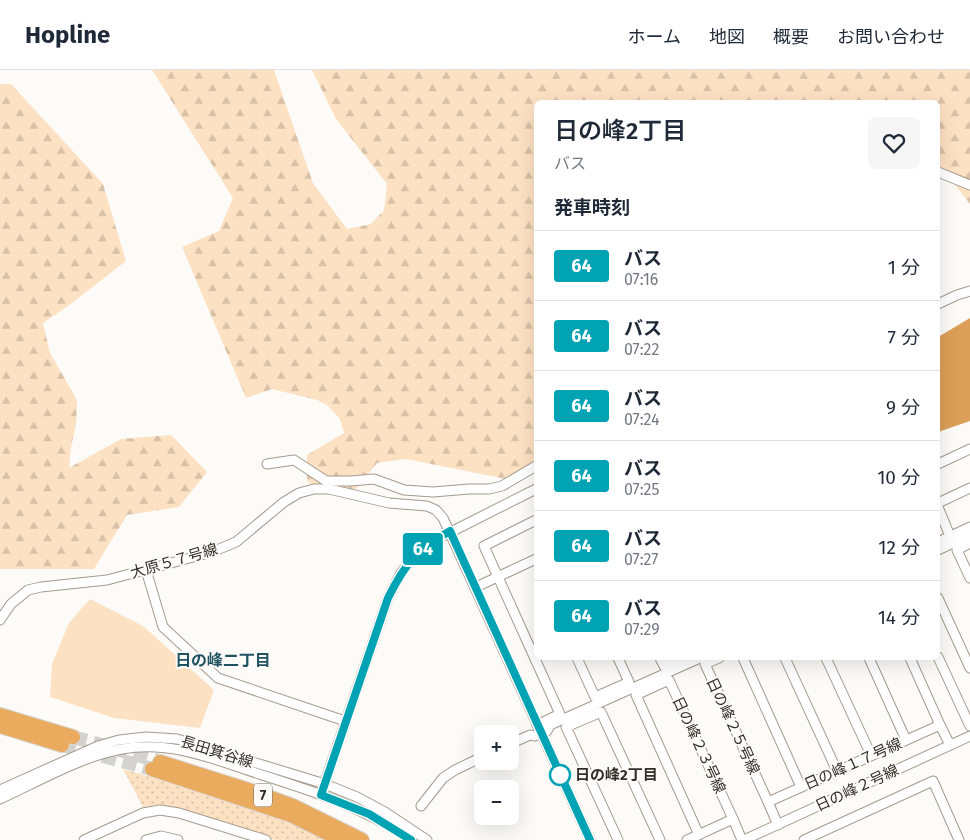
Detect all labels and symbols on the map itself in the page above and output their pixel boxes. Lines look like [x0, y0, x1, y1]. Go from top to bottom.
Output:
line badge: 64 [400, 533, 446, 565]
street label: 大原５７号線 [128, 540, 220, 582]
district label: 日の峰二丁目 [175, 651, 271, 670]
street label: 日の峰２５号線 [703, 675, 763, 777]
street label: 日の峰２３号線 [669, 694, 729, 796]
street label: 長田箕谷線 [178, 732, 256, 772]
street label: 日の峰１７号線 [801, 734, 905, 794]
street label: 日の峰２号線 [812, 761, 902, 815]
marker: 日の峰2丁目 [549, 764, 571, 786]
place label: 日の峰2丁目 [575, 766, 658, 784]
road number: 7 [254, 784, 272, 806]

